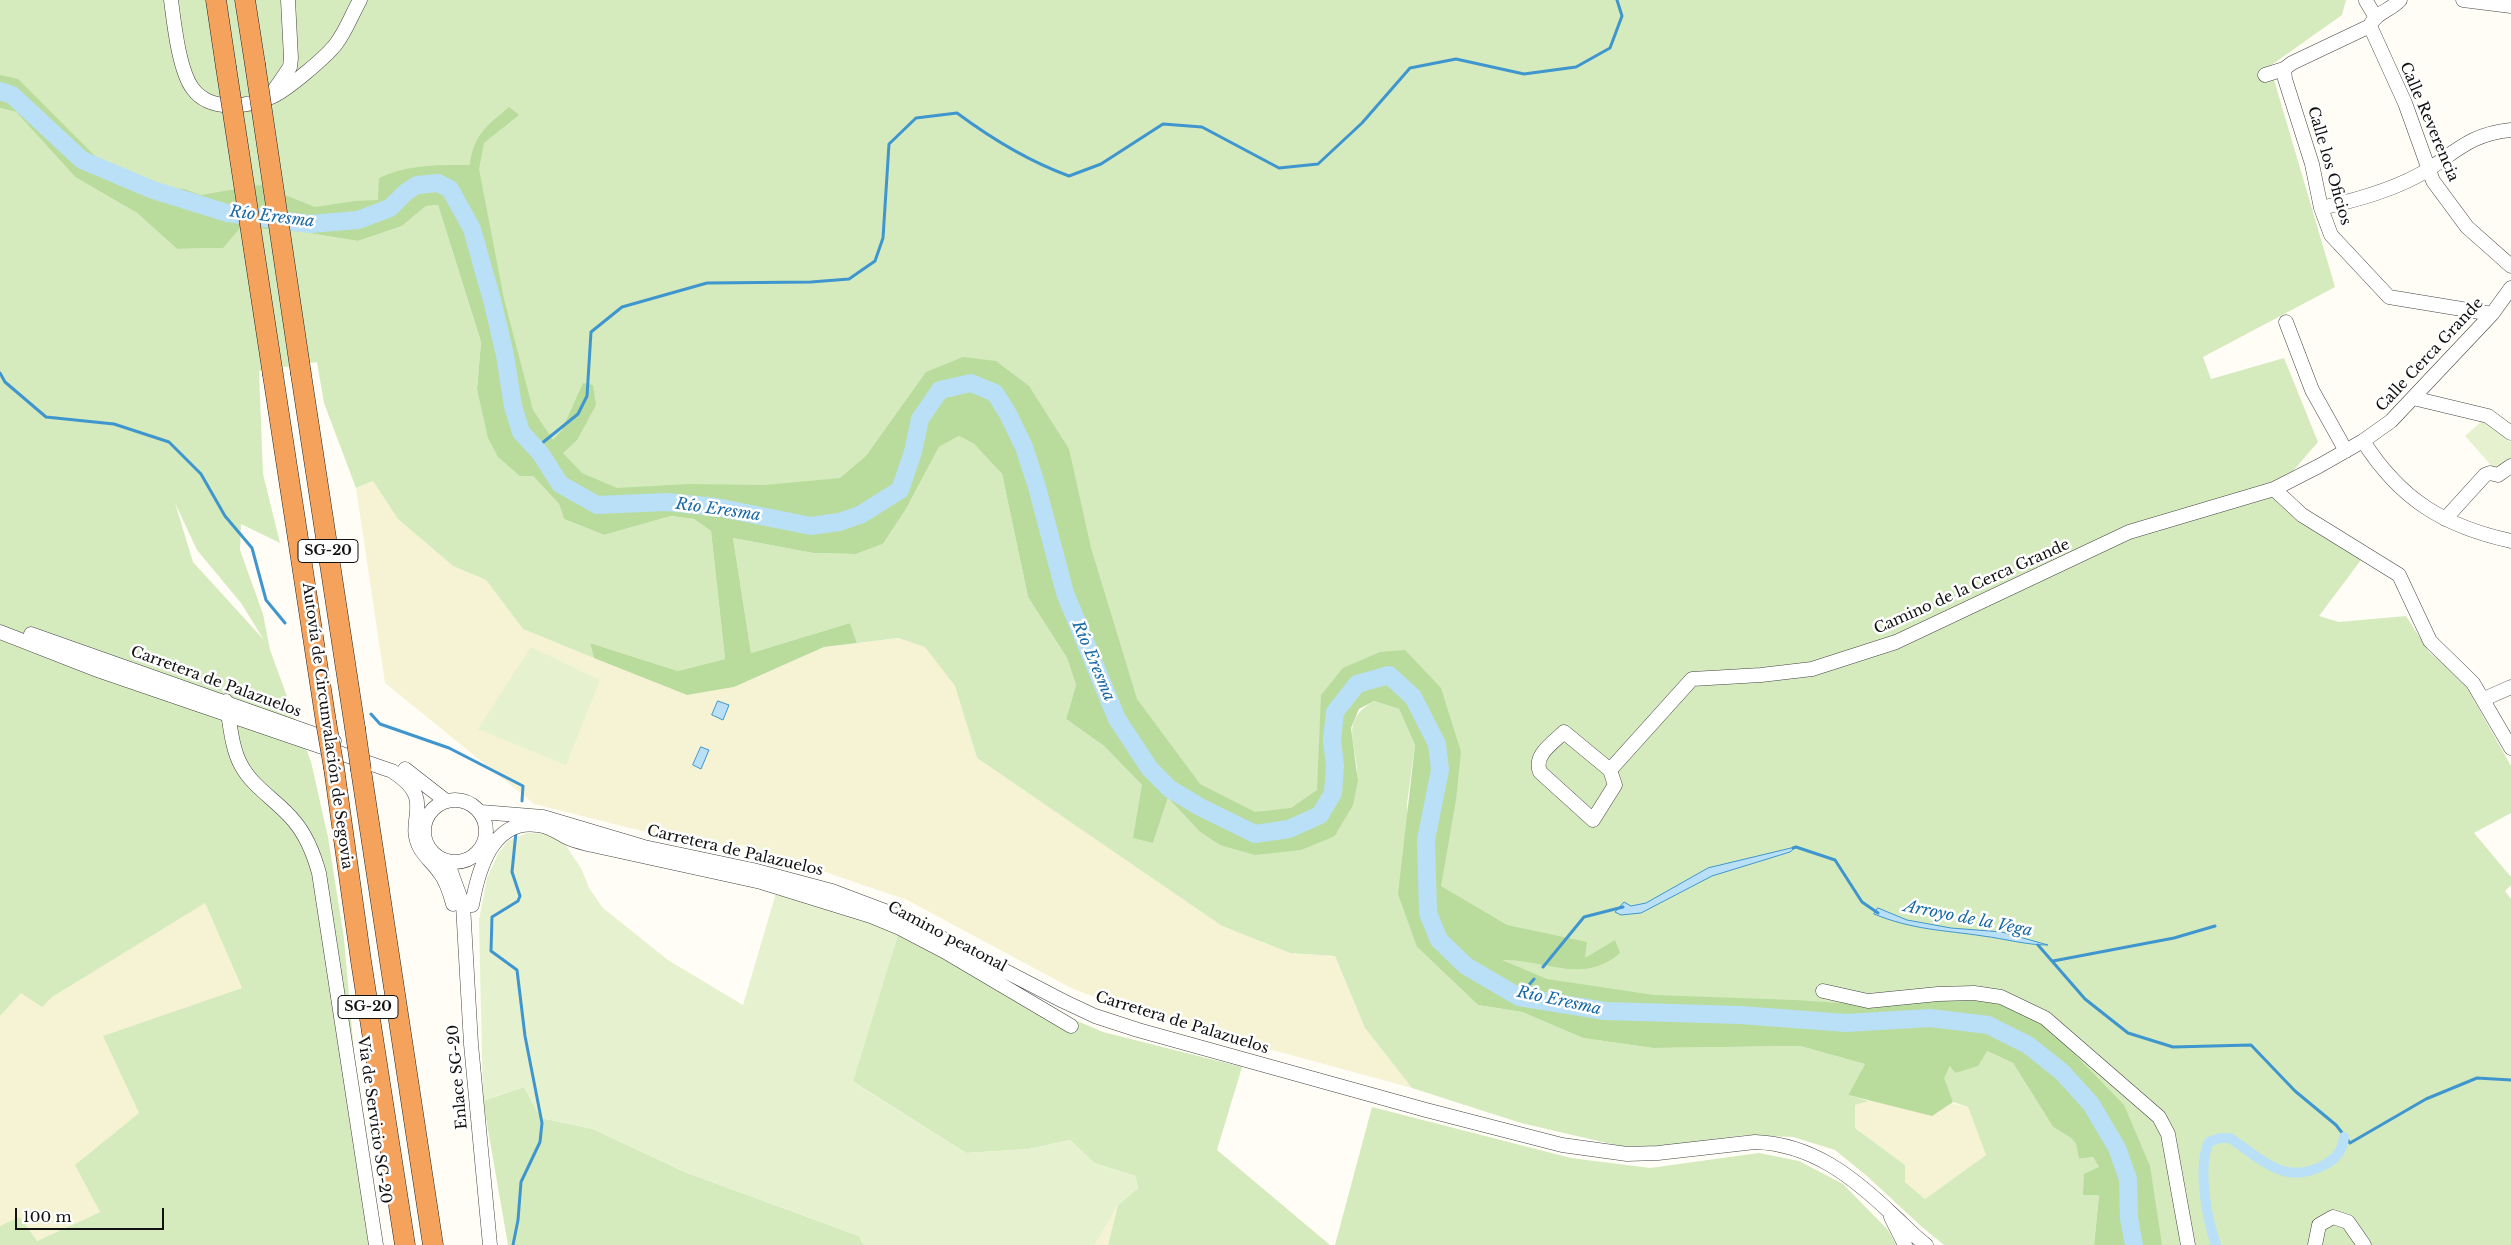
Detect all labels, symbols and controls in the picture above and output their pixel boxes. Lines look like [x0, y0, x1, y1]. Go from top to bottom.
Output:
street label: Calle Reverencia [2396, 60, 2462, 184]
street label: Calle los Oficios [2303, 105, 2355, 227]
water label: Río Eresma [228, 202, 316, 232]
street label: Calle Cerca Grande [2373, 294, 2487, 416]
water label: Río Eresma [674, 495, 762, 525]
street label: Camino de la Cerca Grande [1871, 536, 2073, 638]
road number: SG-20 [298, 540, 358, 562]
street label: Autovía de Circunvalación de Segovia [298, 582, 356, 870]
water label: Río Eresma [1067, 618, 1119, 704]
street label: Carretera de Palazuelos [128, 643, 304, 721]
street label: Carretera de Palazuelos [645, 822, 825, 880]
water label: Arroyo de la Vega [1902, 897, 2034, 941]
street label: Camino peatonal [884, 898, 1010, 976]
water label: Río Eresma [1515, 983, 1603, 1019]
street label: Carretera de Palazuelos [1093, 988, 1271, 1058]
road number: SG-20 [338, 996, 398, 1019]
street label: Enlace SG-20 [444, 1024, 472, 1130]
street label: Vía de Servicio SG-20 [353, 1035, 395, 1205]
scale bar [18, 1198, 166, 1230]
text: 100 m [23, 1207, 72, 1226]

